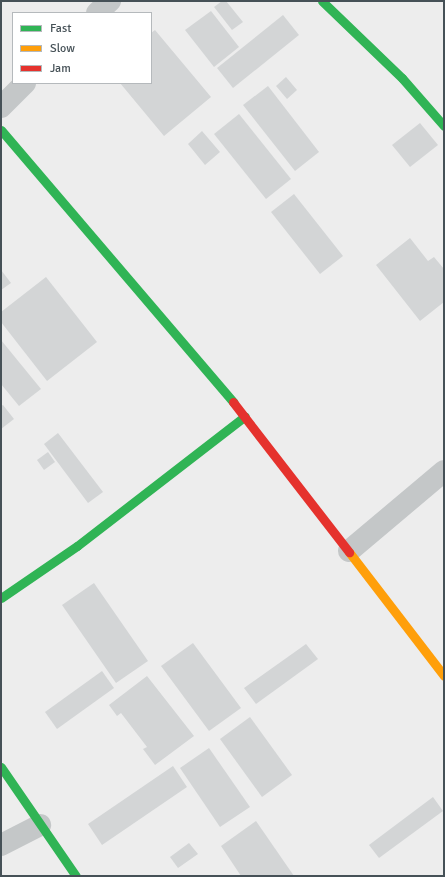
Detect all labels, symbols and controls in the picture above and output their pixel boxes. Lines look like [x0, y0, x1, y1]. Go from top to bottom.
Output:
legend [12, 12, 152, 84]
text: Fast [50, 21, 71, 36]
text: Slow [50, 41, 75, 56]
text: Jam [50, 61, 71, 76]

